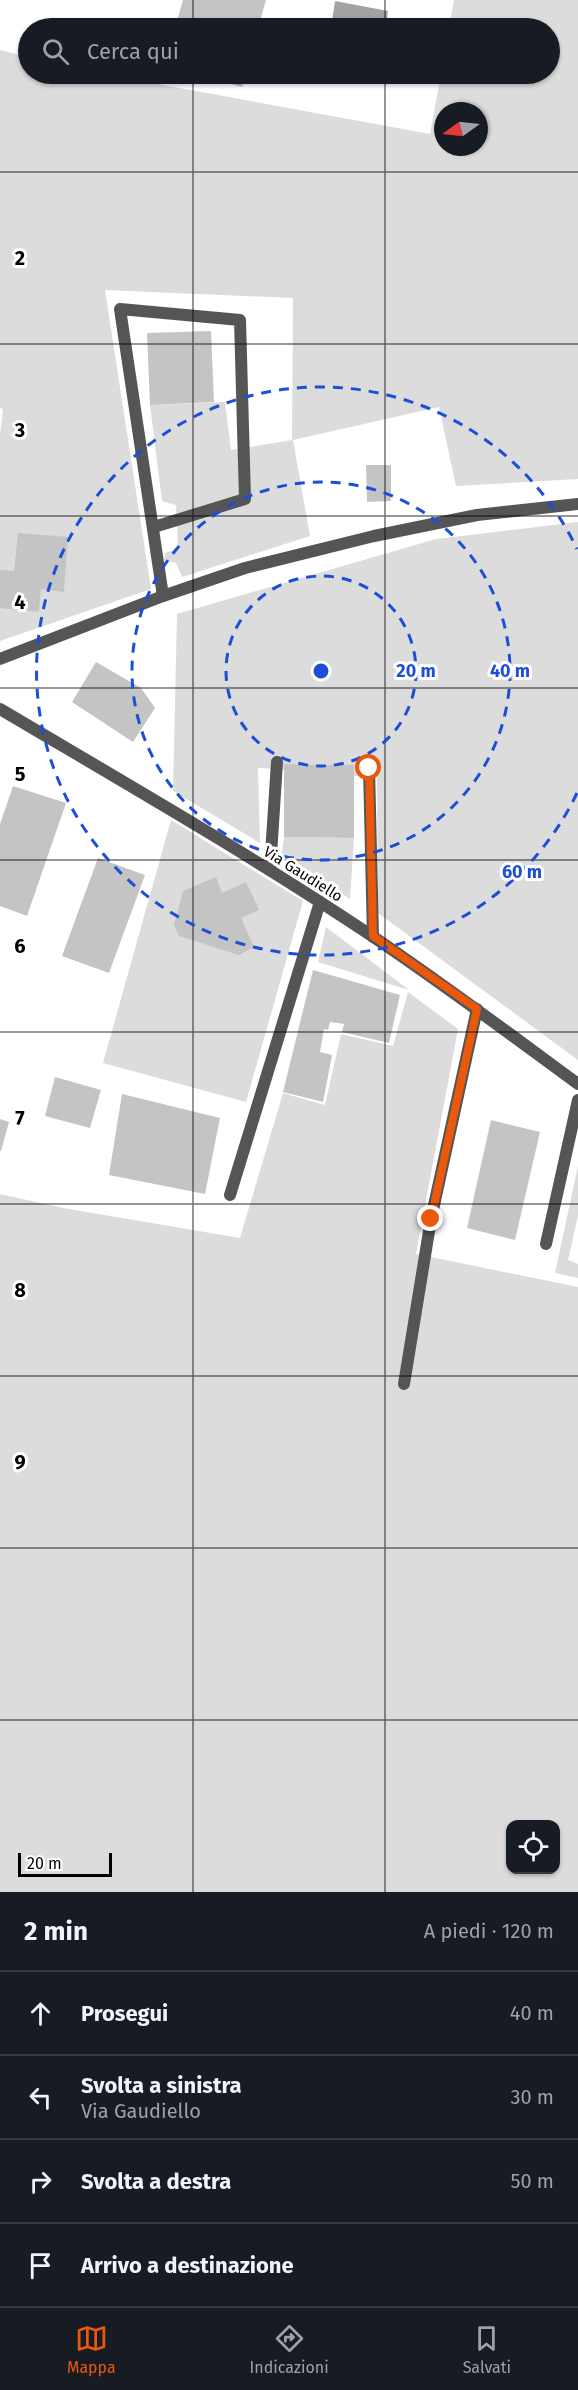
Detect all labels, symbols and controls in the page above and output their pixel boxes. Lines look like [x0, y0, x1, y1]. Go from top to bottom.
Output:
search box [18, 18, 560, 84]
icon: search [39, 35, 72, 68]
text: Cerca qui [87, 38, 179, 65]
north arrow [434, 102, 488, 156]
text: 2 [15, 246, 25, 270]
text: 3 [14, 418, 25, 442]
text: 4 [14, 590, 26, 614]
text: 20 m [396, 660, 436, 682]
text: 40 m [490, 660, 530, 682]
centre of rings [311, 661, 331, 681]
route start [355, 754, 381, 780]
text: 5 [15, 762, 26, 786]
street label: Via Gaudiello [260, 843, 346, 905]
text: 60 m [502, 861, 542, 883]
text: 6 [14, 934, 26, 958]
text: 7 [15, 1106, 25, 1130]
route end [417, 1205, 443, 1231]
text: 8 [14, 1278, 26, 1302]
text: 9 [14, 1450, 26, 1474]
map controls [506, 1820, 560, 1874]
button: locate [506, 1820, 560, 1874]
scale bar [18, 1850, 112, 1878]
text: 20 m [27, 1854, 62, 1873]
text: 2 min [24, 1916, 88, 1947]
text: A piedi · 120 m [424, 1919, 554, 1943]
icon: ahead [24, 1997, 57, 2030]
text: Prosegui [81, 2000, 168, 2027]
text: 40 m [510, 2001, 554, 2025]
text: Svolta a sinistra [81, 2072, 242, 2099]
icon: left [24, 2081, 57, 2114]
text: 30 m [510, 2085, 554, 2109]
text: Via Gaudiello [81, 2099, 201, 2123]
icon: right [24, 2165, 57, 2198]
text: Svolta a destra [81, 2168, 231, 2195]
text: 50 m [510, 2169, 554, 2193]
icon: arrive [24, 2249, 57, 2282]
text: Arrivo a destinazione [81, 2252, 294, 2279]
tab: Mappa [67, 2322, 116, 2377]
tab: Indicazioni [250, 2322, 329, 2377]
tab: Salvati [463, 2322, 511, 2377]

